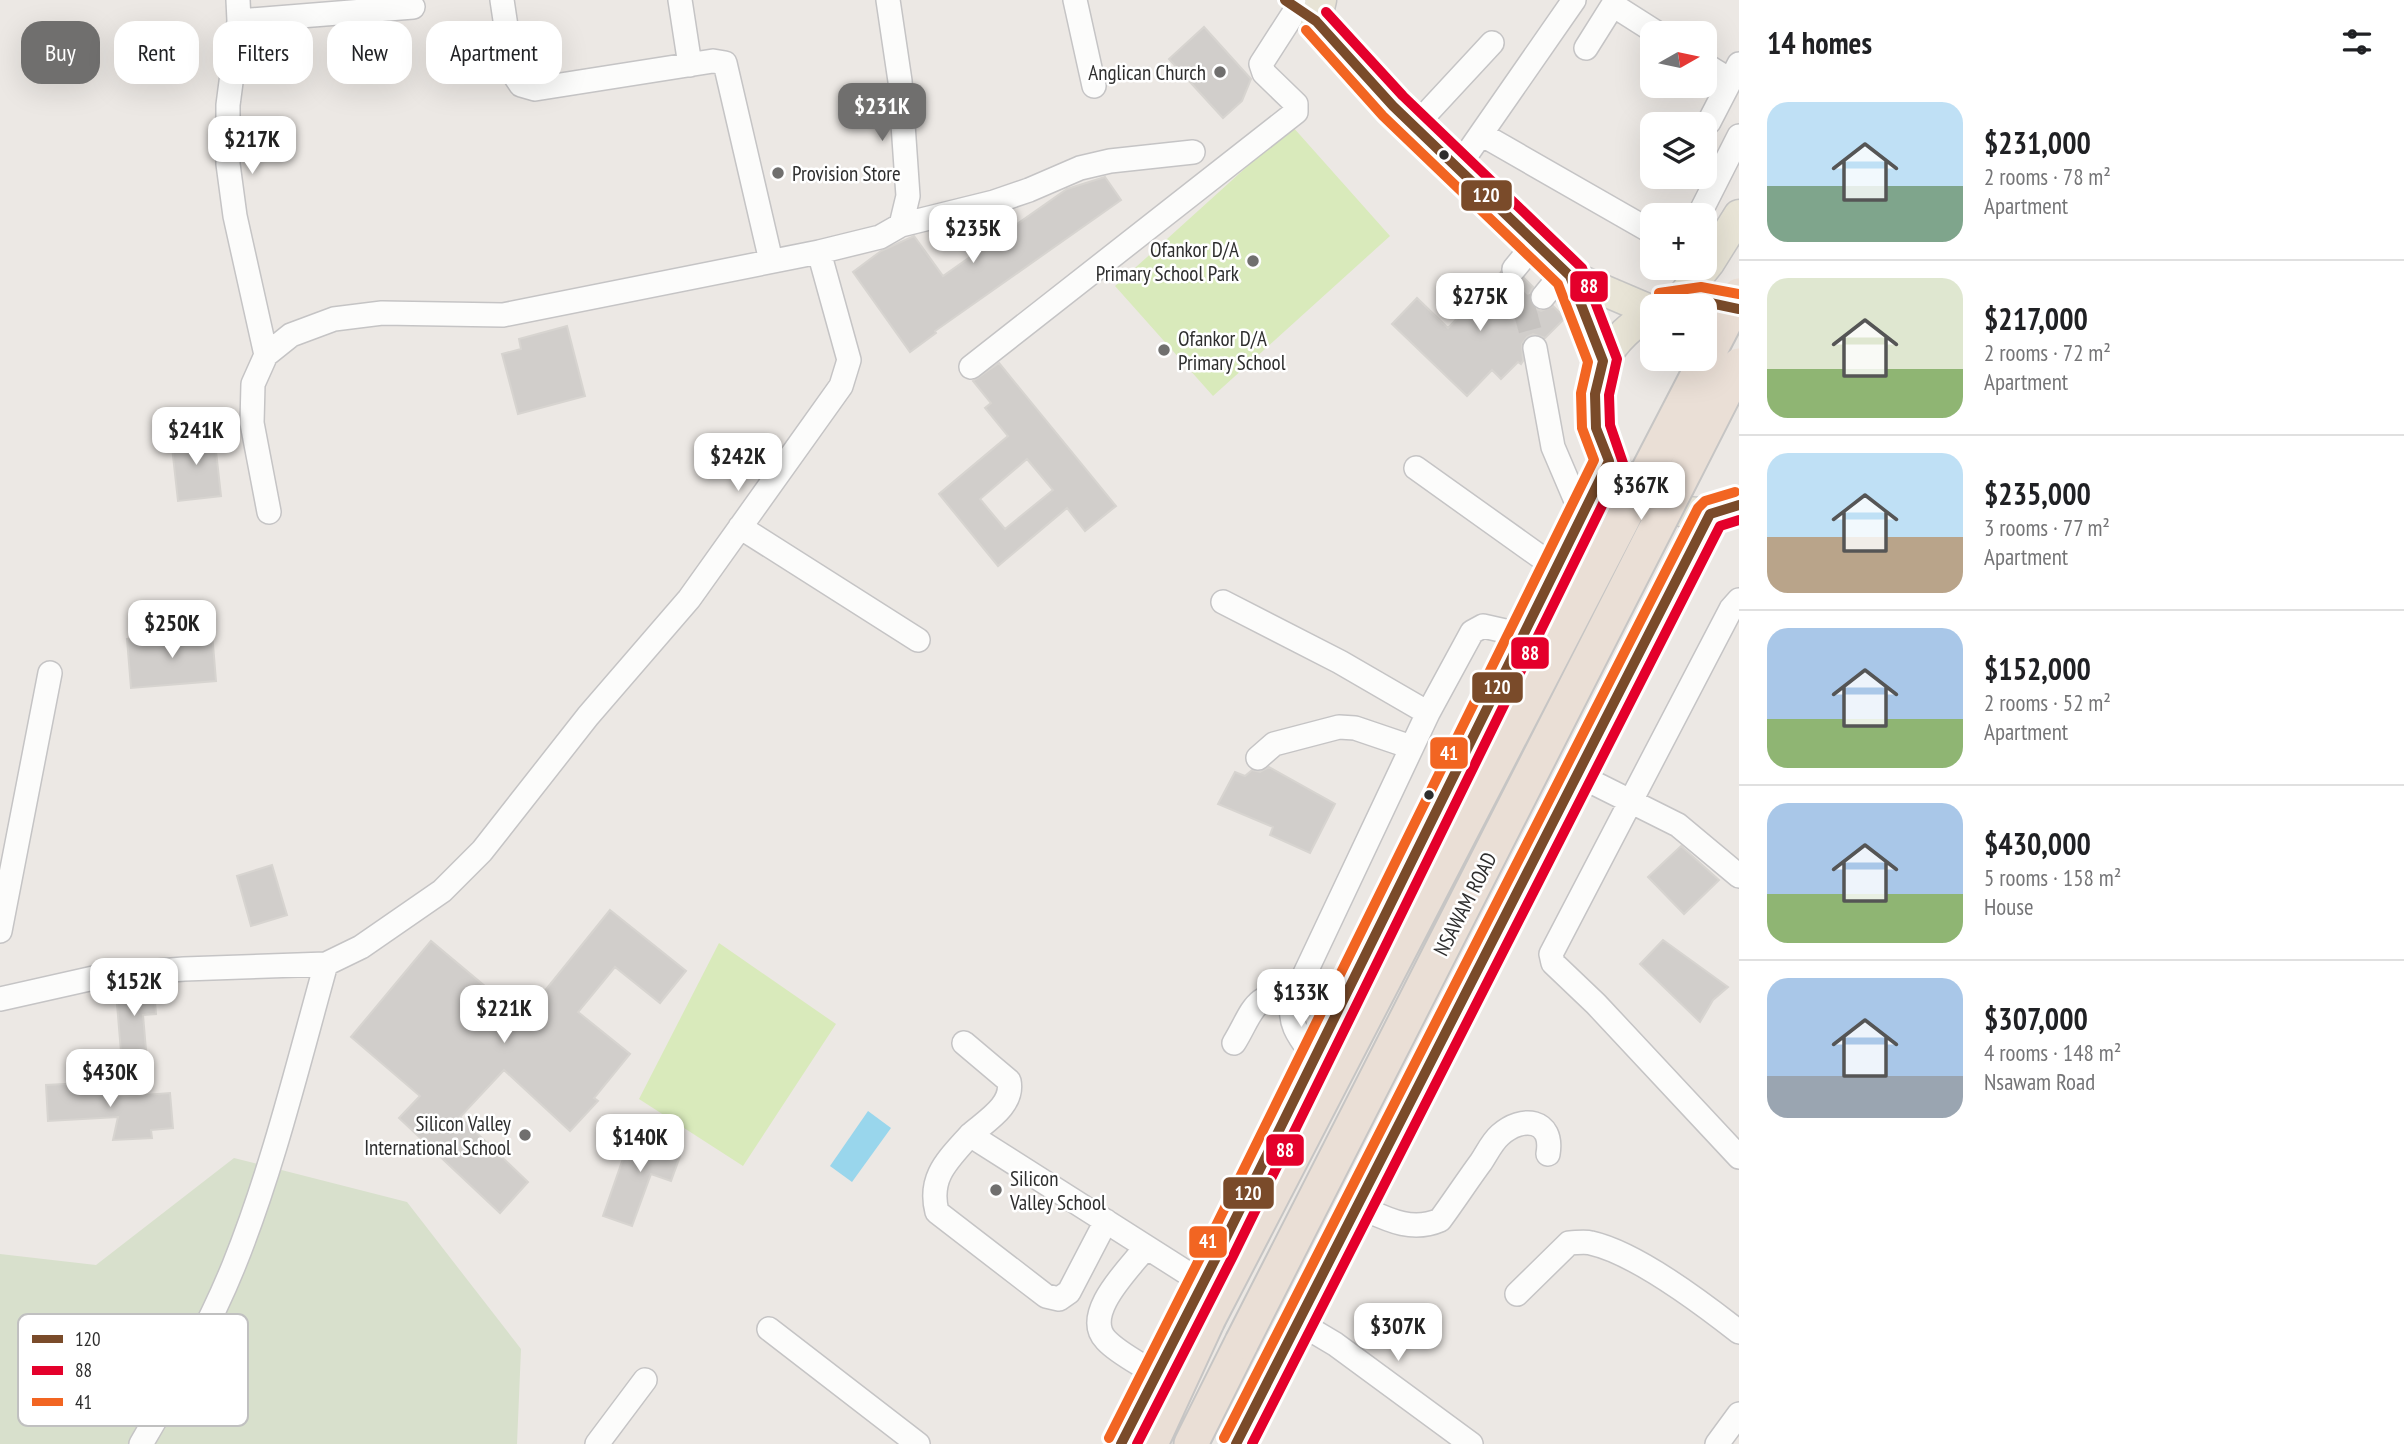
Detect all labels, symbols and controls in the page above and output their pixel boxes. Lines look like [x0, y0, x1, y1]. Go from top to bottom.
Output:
chip: Buy [21, 21, 100, 84]
chip: Rent [114, 21, 199, 84]
chip: Filters [213, 21, 313, 84]
chip: New [327, 21, 412, 84]
chip: Apartment [426, 21, 562, 84]
north arrow [1640, 21, 1717, 98]
map controls [1640, 21, 1717, 371]
text: 14 homes [1767, 23, 1872, 62]
icon: filters [2338, 23, 2376, 61]
place label: Anglican Church [1088, 59, 1206, 86]
marker: Anglican Church [1212, 64, 1228, 80]
pin: $231K [833, 83, 931, 143]
text: $231K [854, 91, 910, 120]
button: layers [1640, 112, 1717, 189]
pin: $217K [203, 116, 301, 176]
text: $231,000 [1984, 123, 2091, 162]
text: $217K [224, 124, 280, 153]
icon: home [1823, 130, 1907, 214]
unlabelled marker [1437, 148, 1451, 162]
place label: Provision Store [792, 160, 901, 187]
text: 2 rooms · 78 m² [1984, 162, 2111, 191]
marker: Provision Store [770, 165, 786, 181]
line badge: 120 [1460, 179, 1513, 212]
text: 120 [1472, 183, 1500, 207]
text: Apartment [1984, 191, 2068, 220]
button: + [1640, 203, 1717, 280]
pin: $235K [924, 205, 1022, 265]
text: $235K [945, 213, 1001, 242]
place label: Ofankor D/A Primary School Park [1096, 236, 1239, 287]
marker: Ofankor D/A Primary School Park [1245, 253, 1261, 269]
line badge: 88 [1569, 270, 1609, 303]
pin: $275K [1431, 274, 1529, 333]
text: 88 [1580, 274, 1598, 298]
text: $275K [1452, 281, 1508, 310]
button: − [1640, 294, 1717, 371]
text: $217,000 [1984, 299, 2088, 338]
icon: home [1823, 306, 1907, 390]
place label: Ofankor D/A Primary School [1178, 325, 1286, 376]
text: 2 rooms · 72 m² [1984, 338, 2111, 367]
marker: Ofankor D/A Primary School [1156, 342, 1172, 358]
text: Apartment [1984, 367, 2068, 396]
pin: $241K [147, 407, 245, 467]
text: $241K [168, 415, 224, 444]
pin: $242K [689, 434, 787, 493]
text: $242K [710, 441, 766, 470]
pin: $367K [1592, 462, 1690, 522]
text: $367K [1613, 470, 1669, 499]
text: $235,000 [1984, 474, 2091, 513]
icon: home [1823, 481, 1907, 565]
text: 3 rooms · 77 m² [1984, 513, 2110, 542]
text: Apartment [1984, 542, 2068, 571]
pin: $250K [123, 600, 221, 660]
text: $250K [144, 608, 200, 637]
line badge: 88 [1510, 636, 1550, 670]
text: 88 [1521, 641, 1539, 665]
text: $152,000 [1984, 649, 2091, 688]
icon: home [1823, 656, 1907, 740]
line badge: 120 [1471, 671, 1524, 704]
text: 120 [1483, 675, 1511, 699]
text: 2 rooms · 52 m² [1984, 688, 2111, 717]
text: Apartment [1984, 717, 2068, 746]
line badge: 41 [1429, 736, 1469, 770]
text: 41 [1440, 741, 1458, 765]
unlabelled marker [1422, 788, 1436, 802]
text: $430,000 [1984, 824, 2091, 863]
icon: home [1823, 831, 1907, 915]
street label: NSAWAM ROAD [1427, 848, 1503, 960]
text: 5 rooms · 158 m² [1984, 863, 2121, 892]
text: House [1984, 892, 2034, 921]
pin: $152K [85, 958, 183, 1018]
text: $152K [106, 966, 162, 995]
pin: $133K [1252, 970, 1350, 1029]
text: $133K [1273, 977, 1329, 1006]
pin: $221K [455, 986, 553, 1045]
text: $221K [476, 993, 532, 1022]
text: $307,000 [1984, 999, 2088, 1038]
icon: home [1823, 1006, 1907, 1090]
text: 4 rooms · 148 m² [1984, 1038, 2121, 1067]
pin: $430K [61, 1050, 159, 1109]
text: $430K [82, 1057, 138, 1086]
text: Nsawam Road [1984, 1067, 2095, 1096]
place label: Silicon Valley International School [364, 1110, 511, 1161]
pin: $140K [591, 1114, 689, 1174]
text: $140K [612, 1122, 668, 1151]
marker: Silicon Valley International School [517, 1127, 533, 1143]
line badge: 88 [1265, 1133, 1305, 1167]
text: 88 [1276, 1138, 1294, 1162]
place label: Silicon Valley School [1009, 1165, 1106, 1216]
line badge: 120 [1222, 1176, 1275, 1210]
text: 120 [1234, 1181, 1262, 1205]
marker: Silicon Valley School [988, 1182, 1004, 1198]
line badge: 41 [1188, 1225, 1228, 1259]
text: 41 [1199, 1229, 1217, 1253]
pin: $307K [1349, 1304, 1447, 1363]
text: $307K [1370, 1311, 1426, 1340]
legend [18, 1314, 248, 1426]
text: 120 [75, 1327, 101, 1351]
text: 88 [75, 1358, 92, 1382]
text: 41 [75, 1390, 92, 1414]

